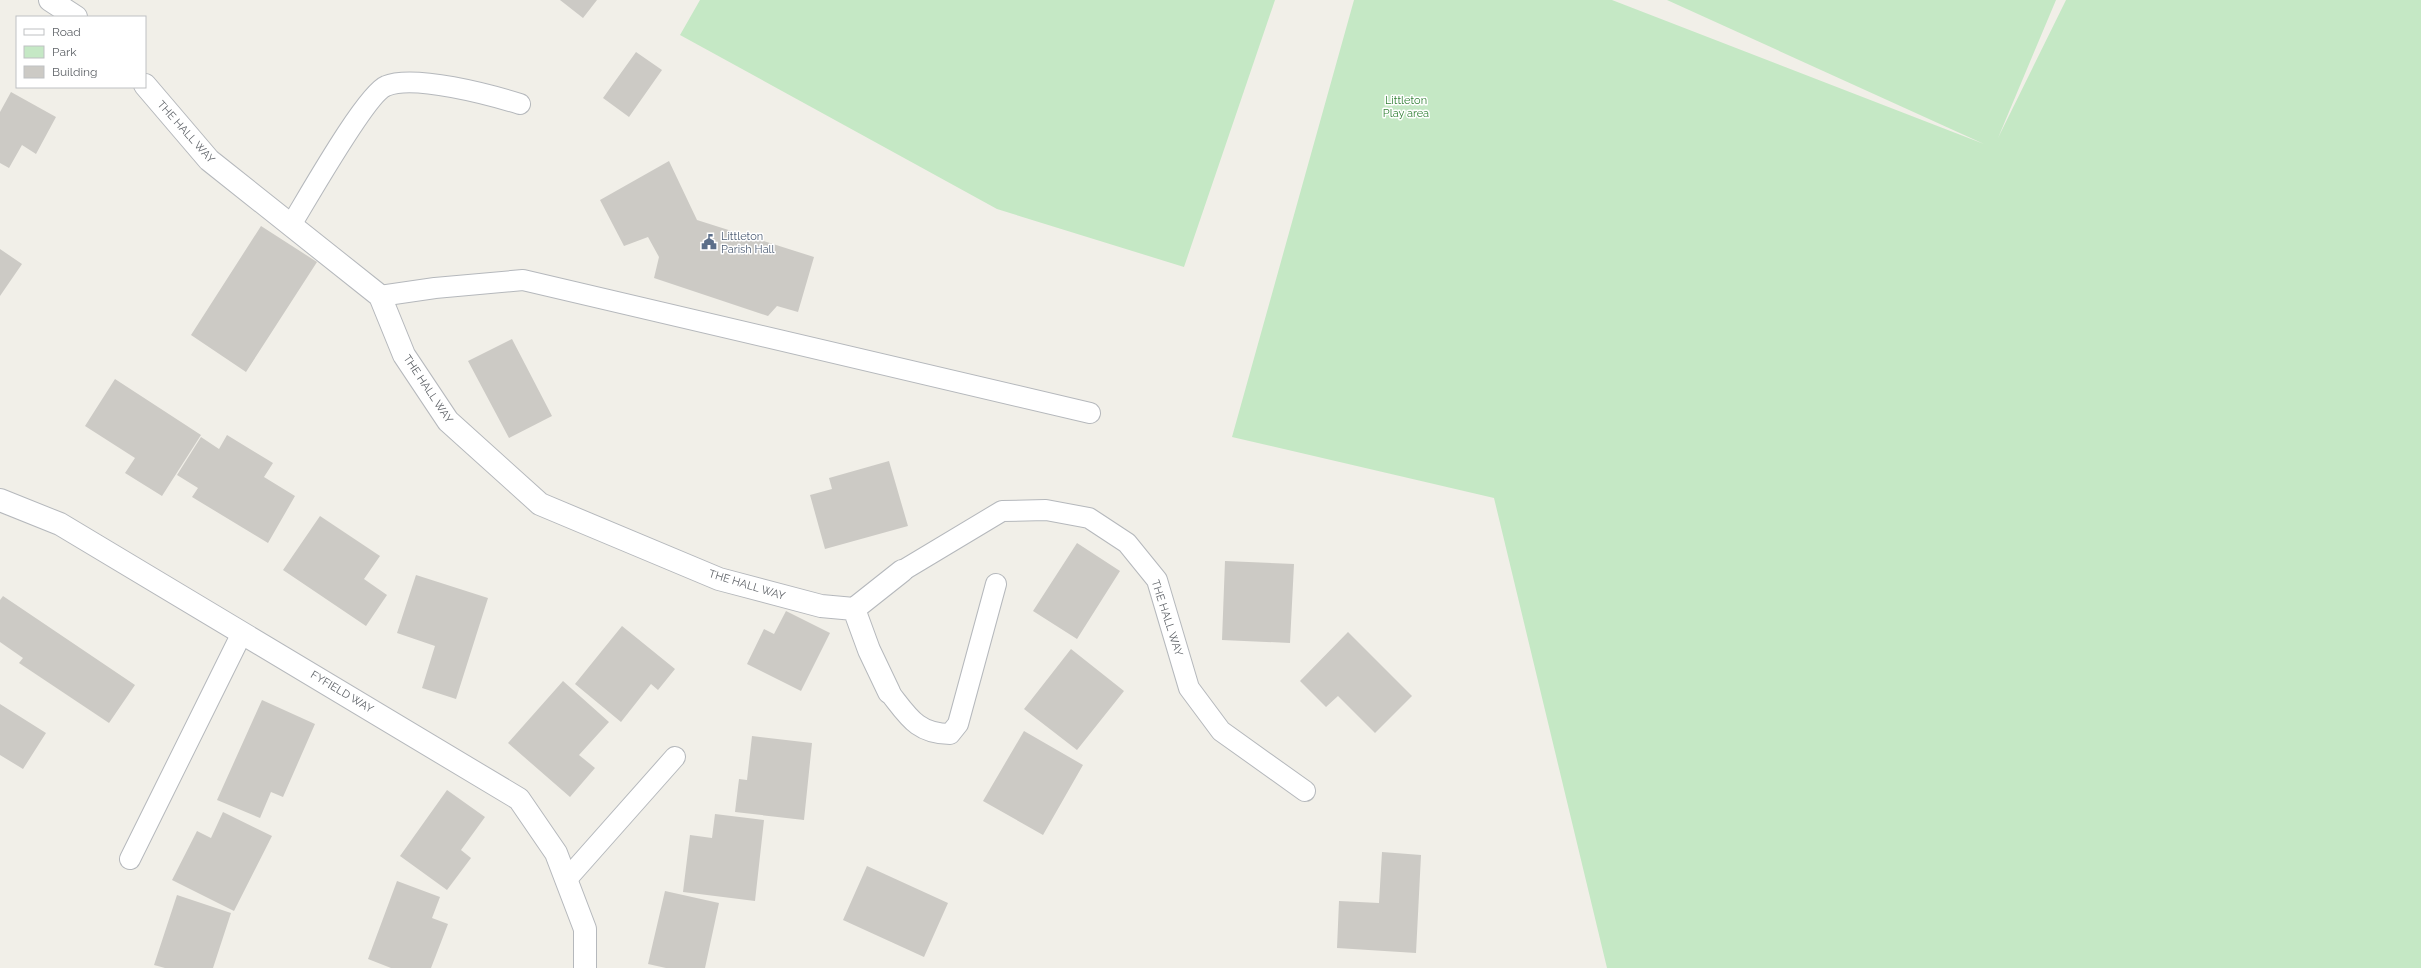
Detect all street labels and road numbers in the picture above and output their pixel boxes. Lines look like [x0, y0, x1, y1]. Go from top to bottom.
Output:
street label: THE HALL WAY [155, 98, 217, 166]
street label: THE HALL WAY [400, 352, 456, 426]
street label: THE HALL WAY [707, 567, 787, 603]
street label: THE HALL WAY [1149, 578, 1185, 658]
street label: FYFIELD WAY [308, 668, 376, 716]

